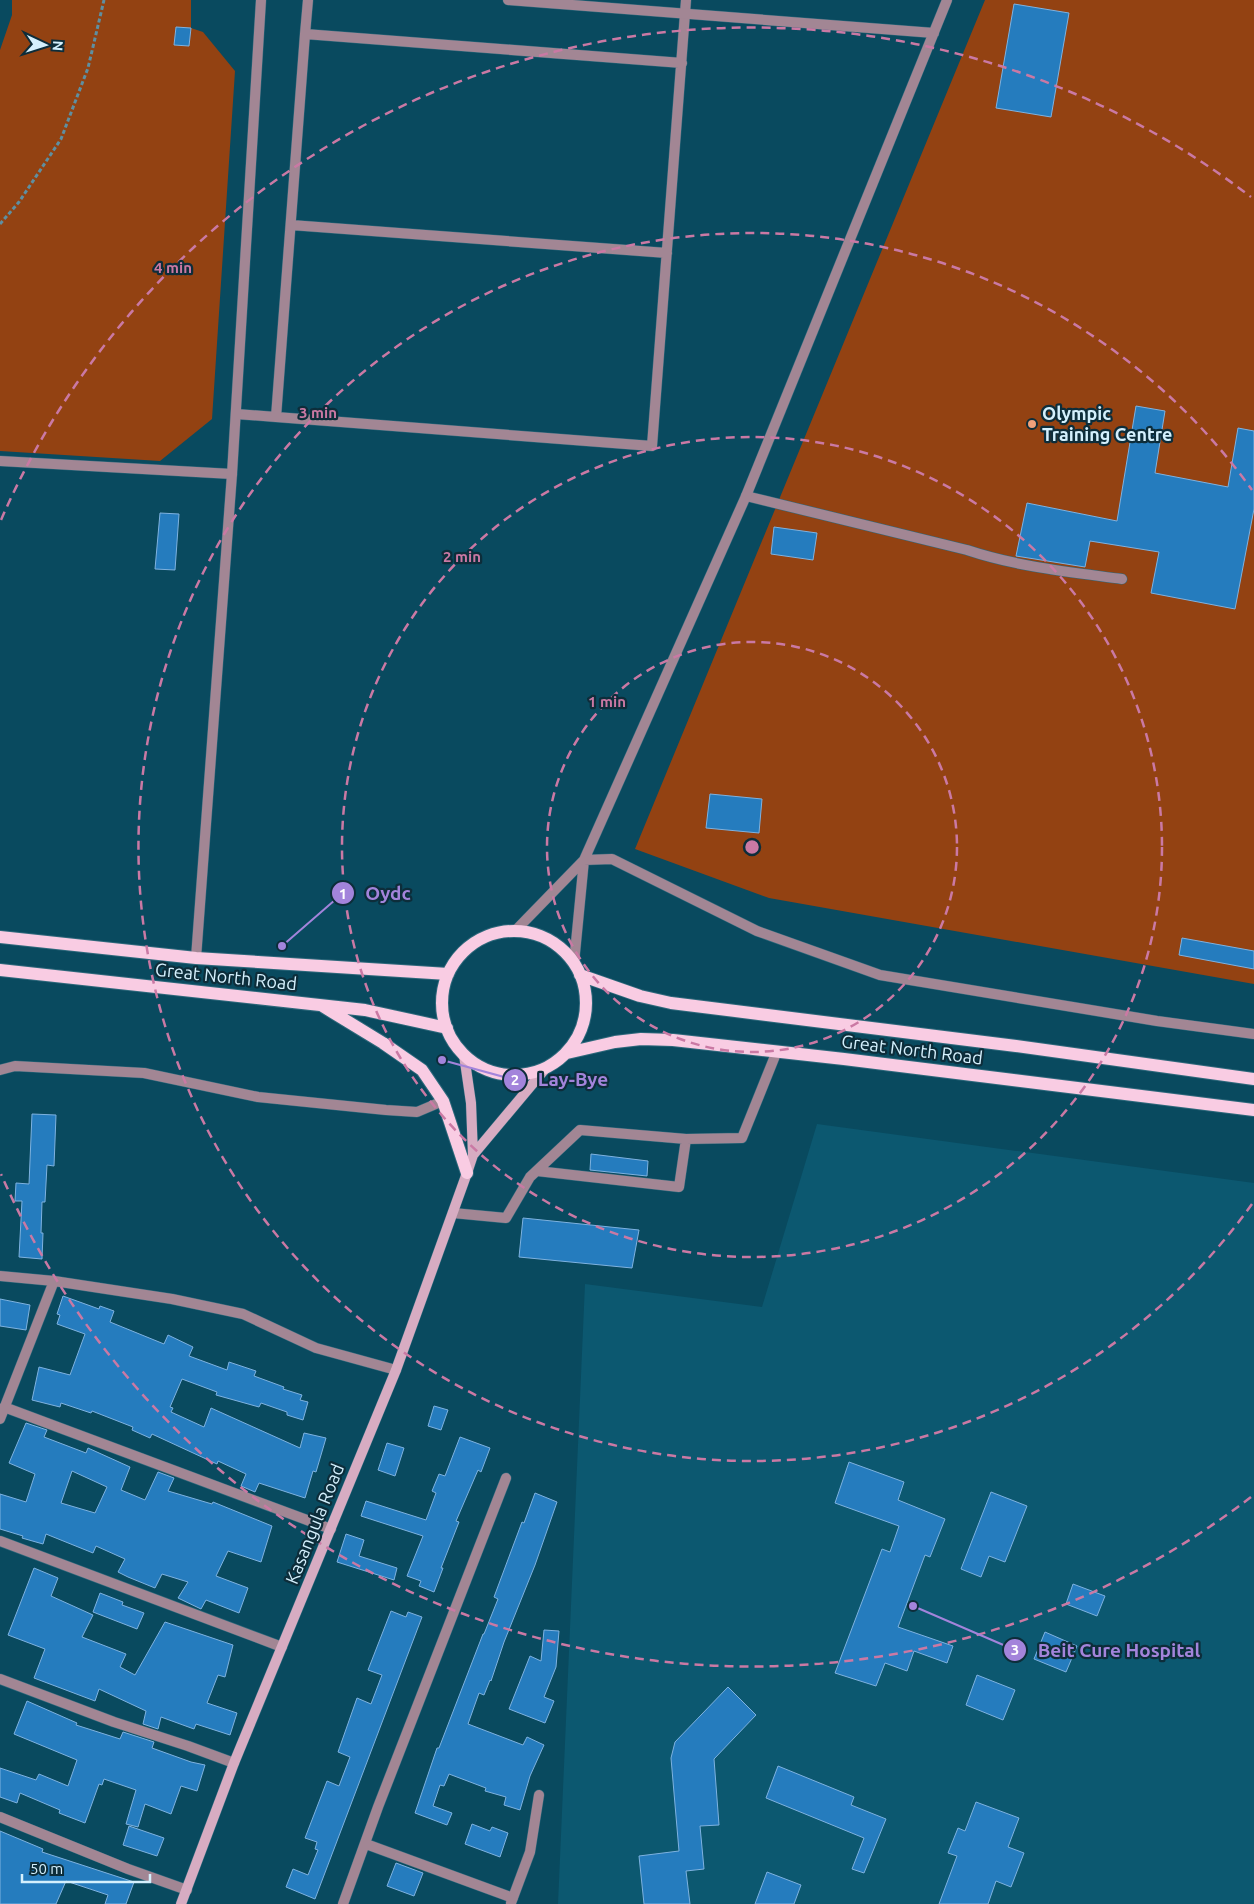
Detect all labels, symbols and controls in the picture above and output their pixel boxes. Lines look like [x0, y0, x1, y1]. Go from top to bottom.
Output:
north arrow [20, 20, 70, 70]
text: N [50, 40, 66, 52]
text: 4 min [154, 259, 192, 276]
place label: Olympic Training Centre [1042, 403, 1172, 444]
text: 3 min [299, 404, 337, 421]
marker: Olympic Training Centre [1026, 418, 1038, 430]
text: 2 min [443, 548, 481, 565]
text: 1 min [588, 693, 626, 710]
centre of rings [743, 838, 761, 856]
callout: Oydc [331, 876, 421, 910]
text: Oydc [365, 882, 411, 904]
text: 1 [339, 885, 347, 902]
street label: Great North Road [154, 959, 298, 993]
street label: Great North Road [840, 1030, 984, 1068]
callout: Lay-Bye [503, 1063, 618, 1097]
text: Lay-Bye [538, 1068, 608, 1090]
text: 2 [511, 1071, 519, 1088]
street label: Kasangula Road [281, 1461, 347, 1587]
callout: Beit Cure Hospital [1002, 1633, 1210, 1667]
text: Beit Cure Hospital [1038, 1639, 1200, 1661]
text: 3 [1011, 1641, 1019, 1658]
scale bar [22, 1852, 150, 1884]
text: 50 m [30, 1860, 63, 1877]

